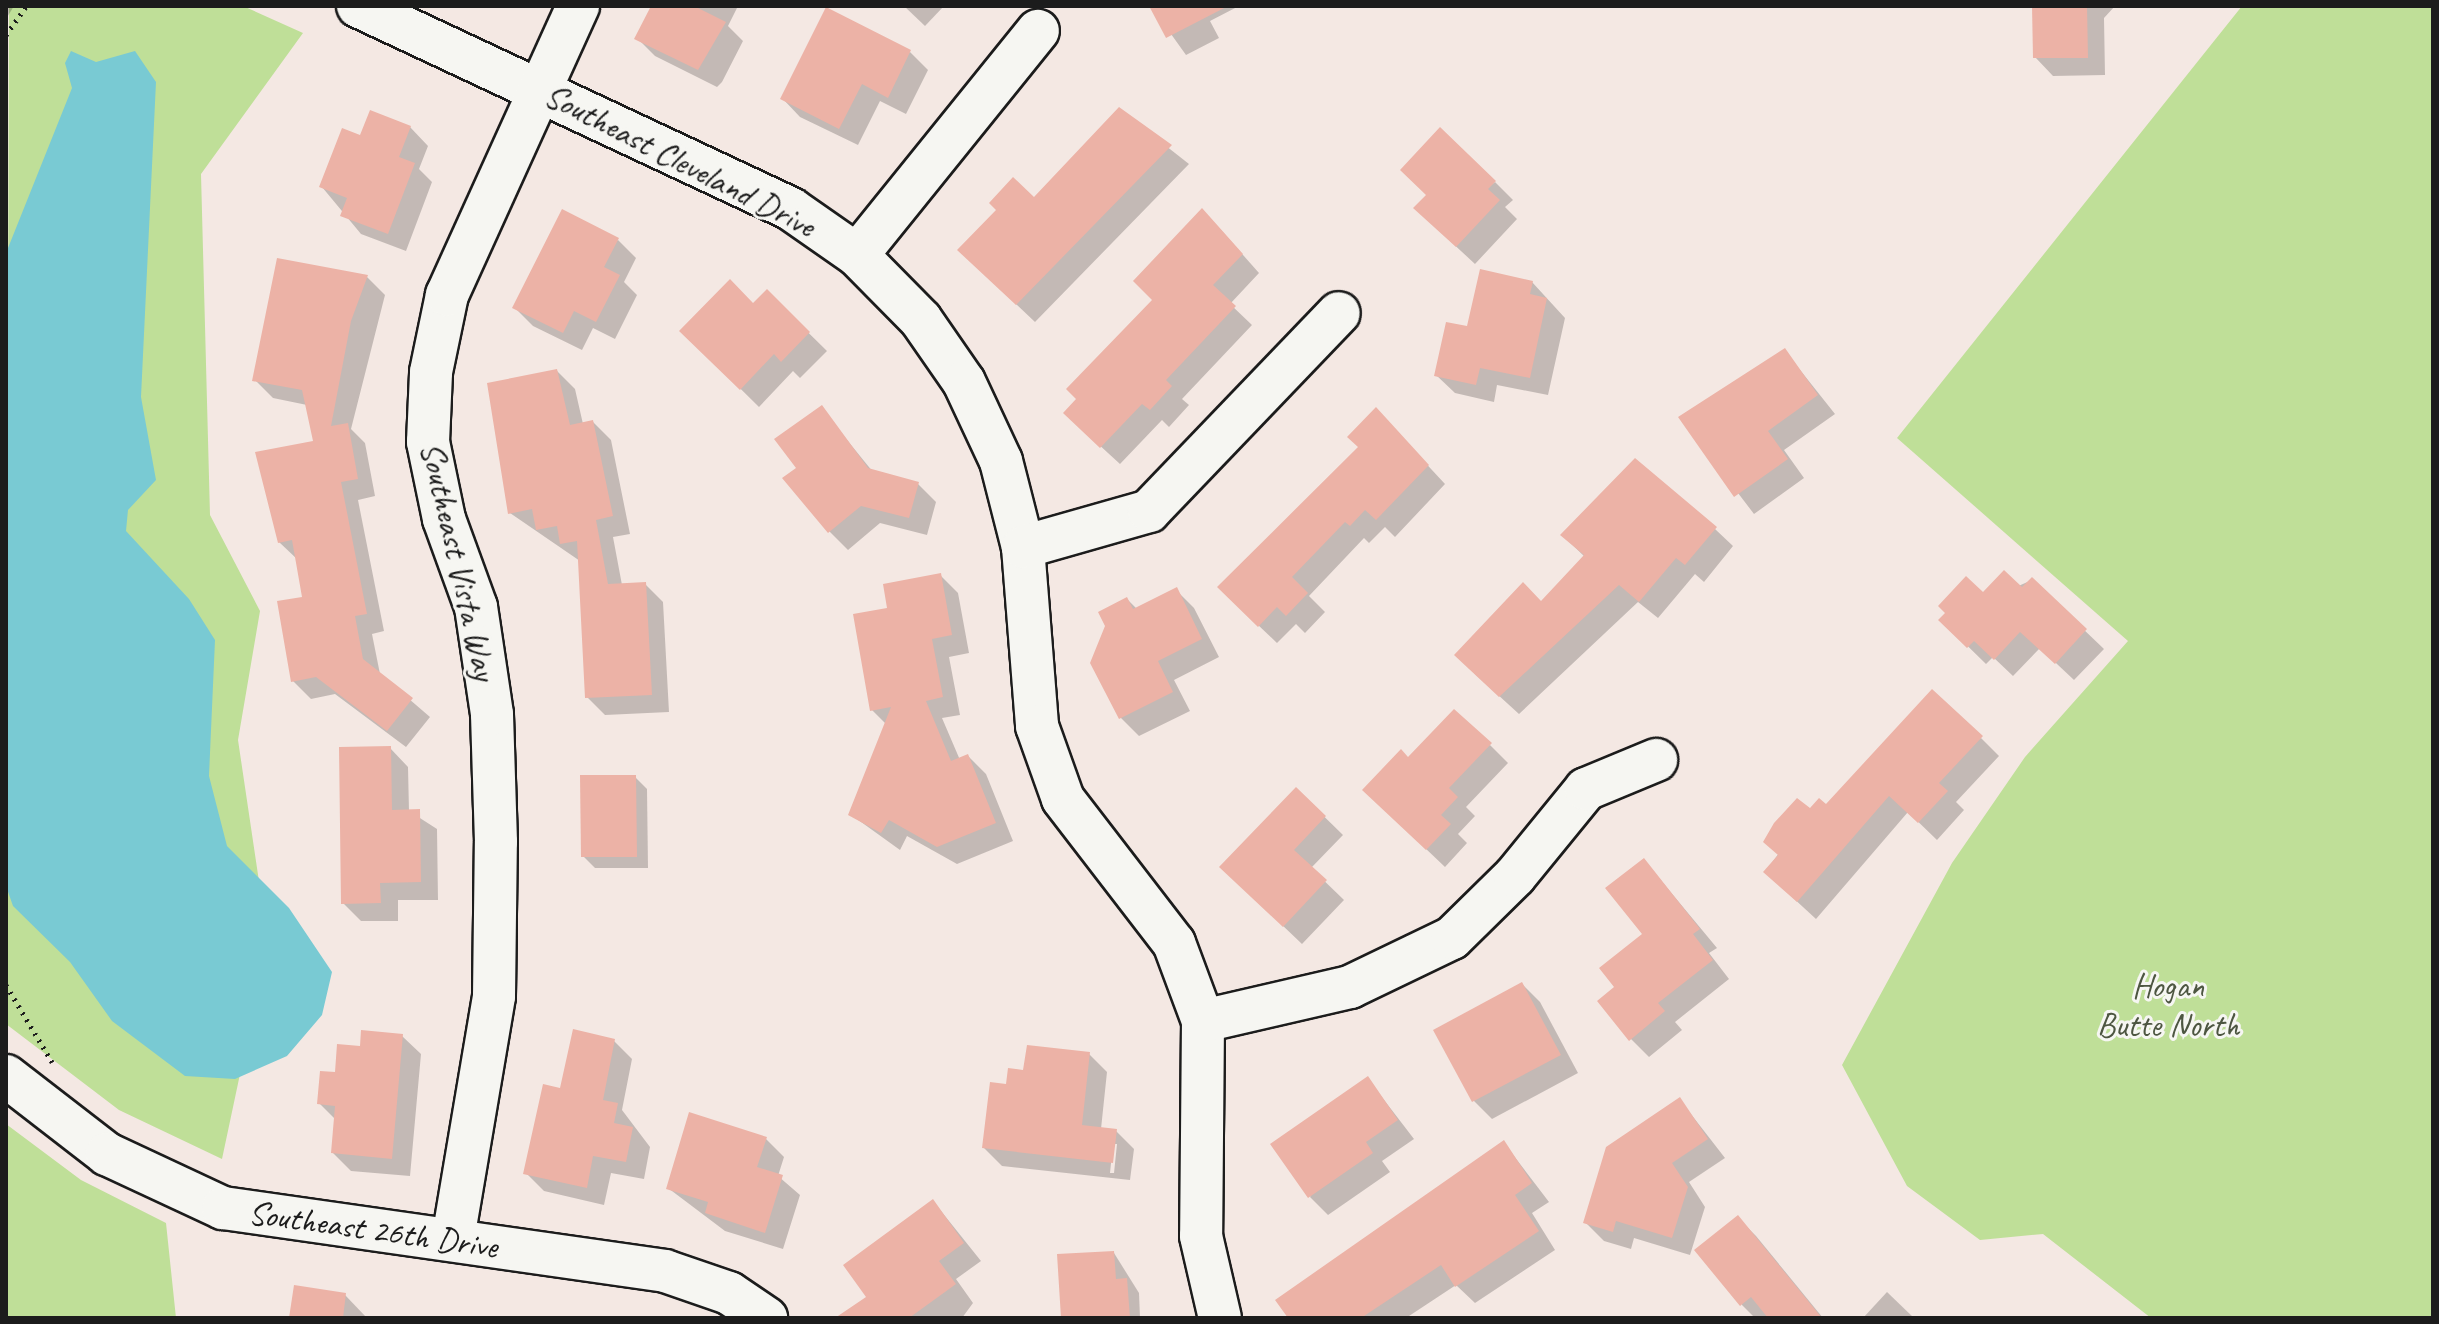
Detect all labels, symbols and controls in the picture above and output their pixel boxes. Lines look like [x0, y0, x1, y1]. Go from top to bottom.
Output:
street label: Southeast Cleveland Drive [538, 74, 822, 246]
street label: Southeast Vista Way [412, 438, 506, 684]
park label: Hogan Butte North [2096, 965, 2240, 1044]
street label: Southeast 26th Drive [246, 1191, 500, 1267]

